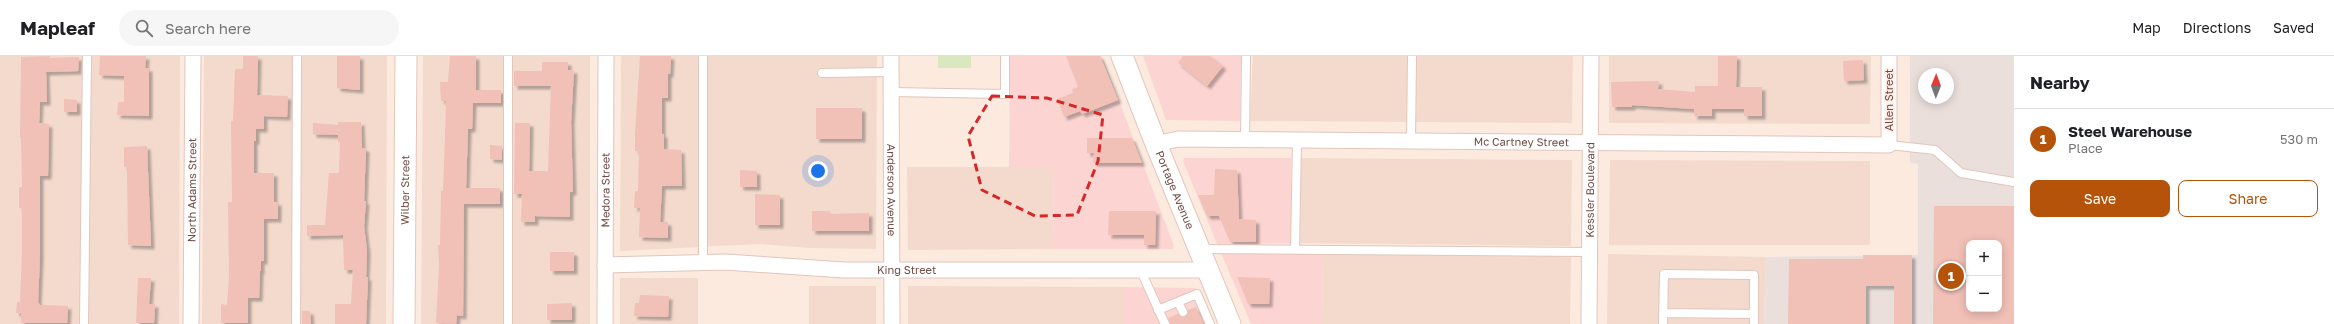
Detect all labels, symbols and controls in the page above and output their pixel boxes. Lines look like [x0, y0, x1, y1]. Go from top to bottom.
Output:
search box [119, 10, 399, 46]
text: Mapleaf [20, 16, 95, 39]
icon: search [133, 17, 155, 39]
text: Search here [165, 19, 251, 37]
text: Map [2132, 19, 2161, 36]
text: Directions [2183, 19, 2251, 36]
text: Saved [2273, 19, 2314, 36]
north arrow [1918, 68, 1954, 104]
street label: Allen Street [1882, 69, 1895, 131]
text: Nearby [2030, 72, 2090, 93]
text: Steel Warehouse [2068, 122, 2192, 140]
text: 1 [2040, 131, 2046, 147]
text: 530 m [2280, 131, 2318, 147]
street label: Mc Cartney Street [1474, 134, 1569, 148]
street label: North Adams Street [185, 138, 198, 242]
text: Place [2068, 140, 2103, 156]
street label: Kessler Boulevard [1583, 142, 1596, 238]
street label: Anderson Avenue [885, 144, 899, 236]
street label: Portage Avenue [1153, 149, 1197, 231]
street label: Medora Street [598, 152, 612, 228]
street label: Wilber Street [398, 155, 411, 225]
your location [808, 161, 828, 181]
button: Save [2030, 180, 2170, 217]
button: Share [2178, 180, 2318, 217]
map controls [1966, 240, 2002, 312]
button: + [1966, 240, 2002, 276]
pin: 1 [1938, 261, 1964, 291]
street label: King Street [877, 263, 936, 276]
button: − [1966, 276, 2002, 312]

